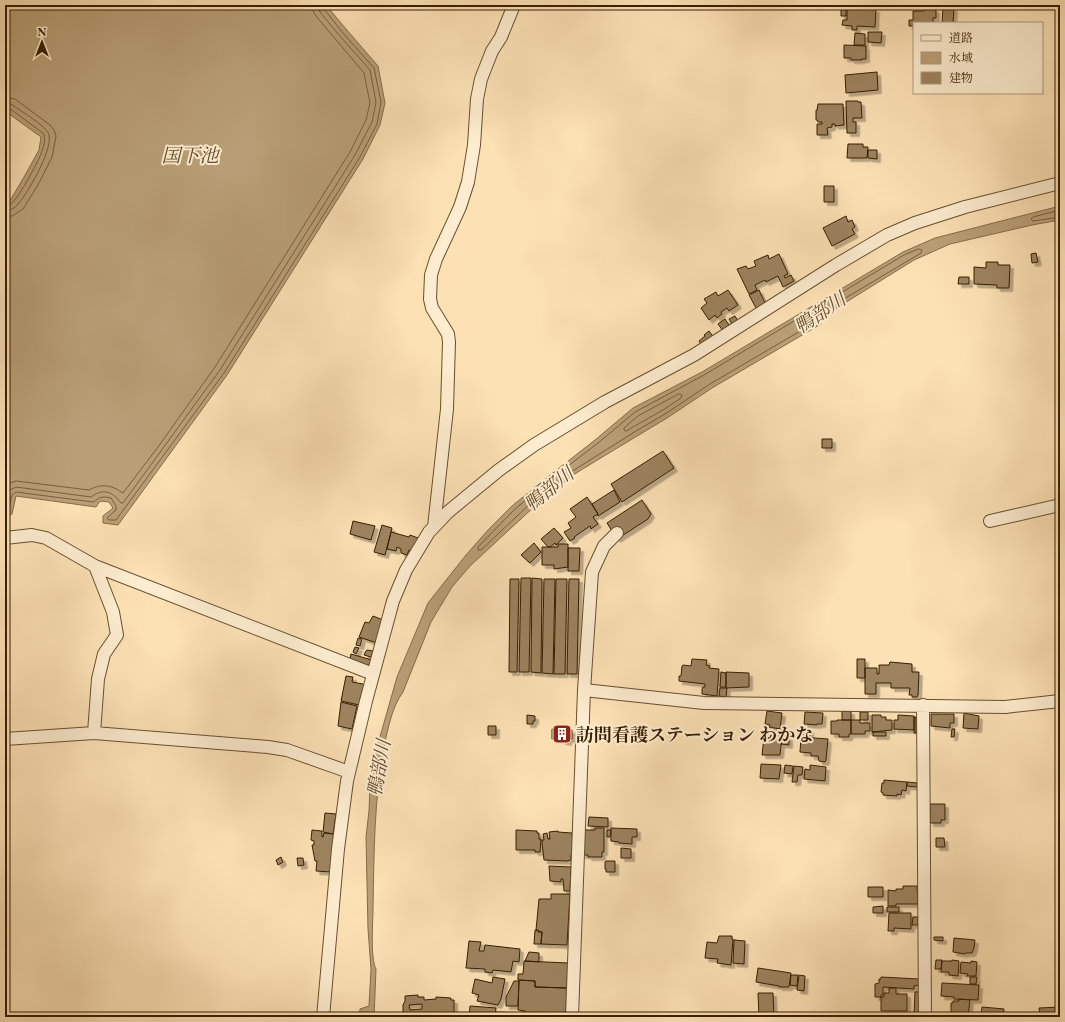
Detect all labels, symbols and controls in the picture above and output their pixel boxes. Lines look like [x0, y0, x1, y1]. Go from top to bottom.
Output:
north arrow [22, 22, 62, 62]
legend [913, 22, 1043, 94]
text: N [38, 25, 47, 39]
text: 道路 [949, 30, 973, 46]
text: 水域 [949, 50, 973, 66]
text: 建物 [949, 70, 973, 86]
water label: 国下池 [161, 143, 220, 168]
water label: 鴨部川 [789, 286, 852, 339]
water label: 鴨部川 [519, 460, 581, 517]
building icon: 訪問看護ステーション わかな [551, 723, 573, 745]
place label: 訪問看護ステーション わかな [576, 723, 813, 746]
water label: 鴨部川 [362, 736, 397, 798]

